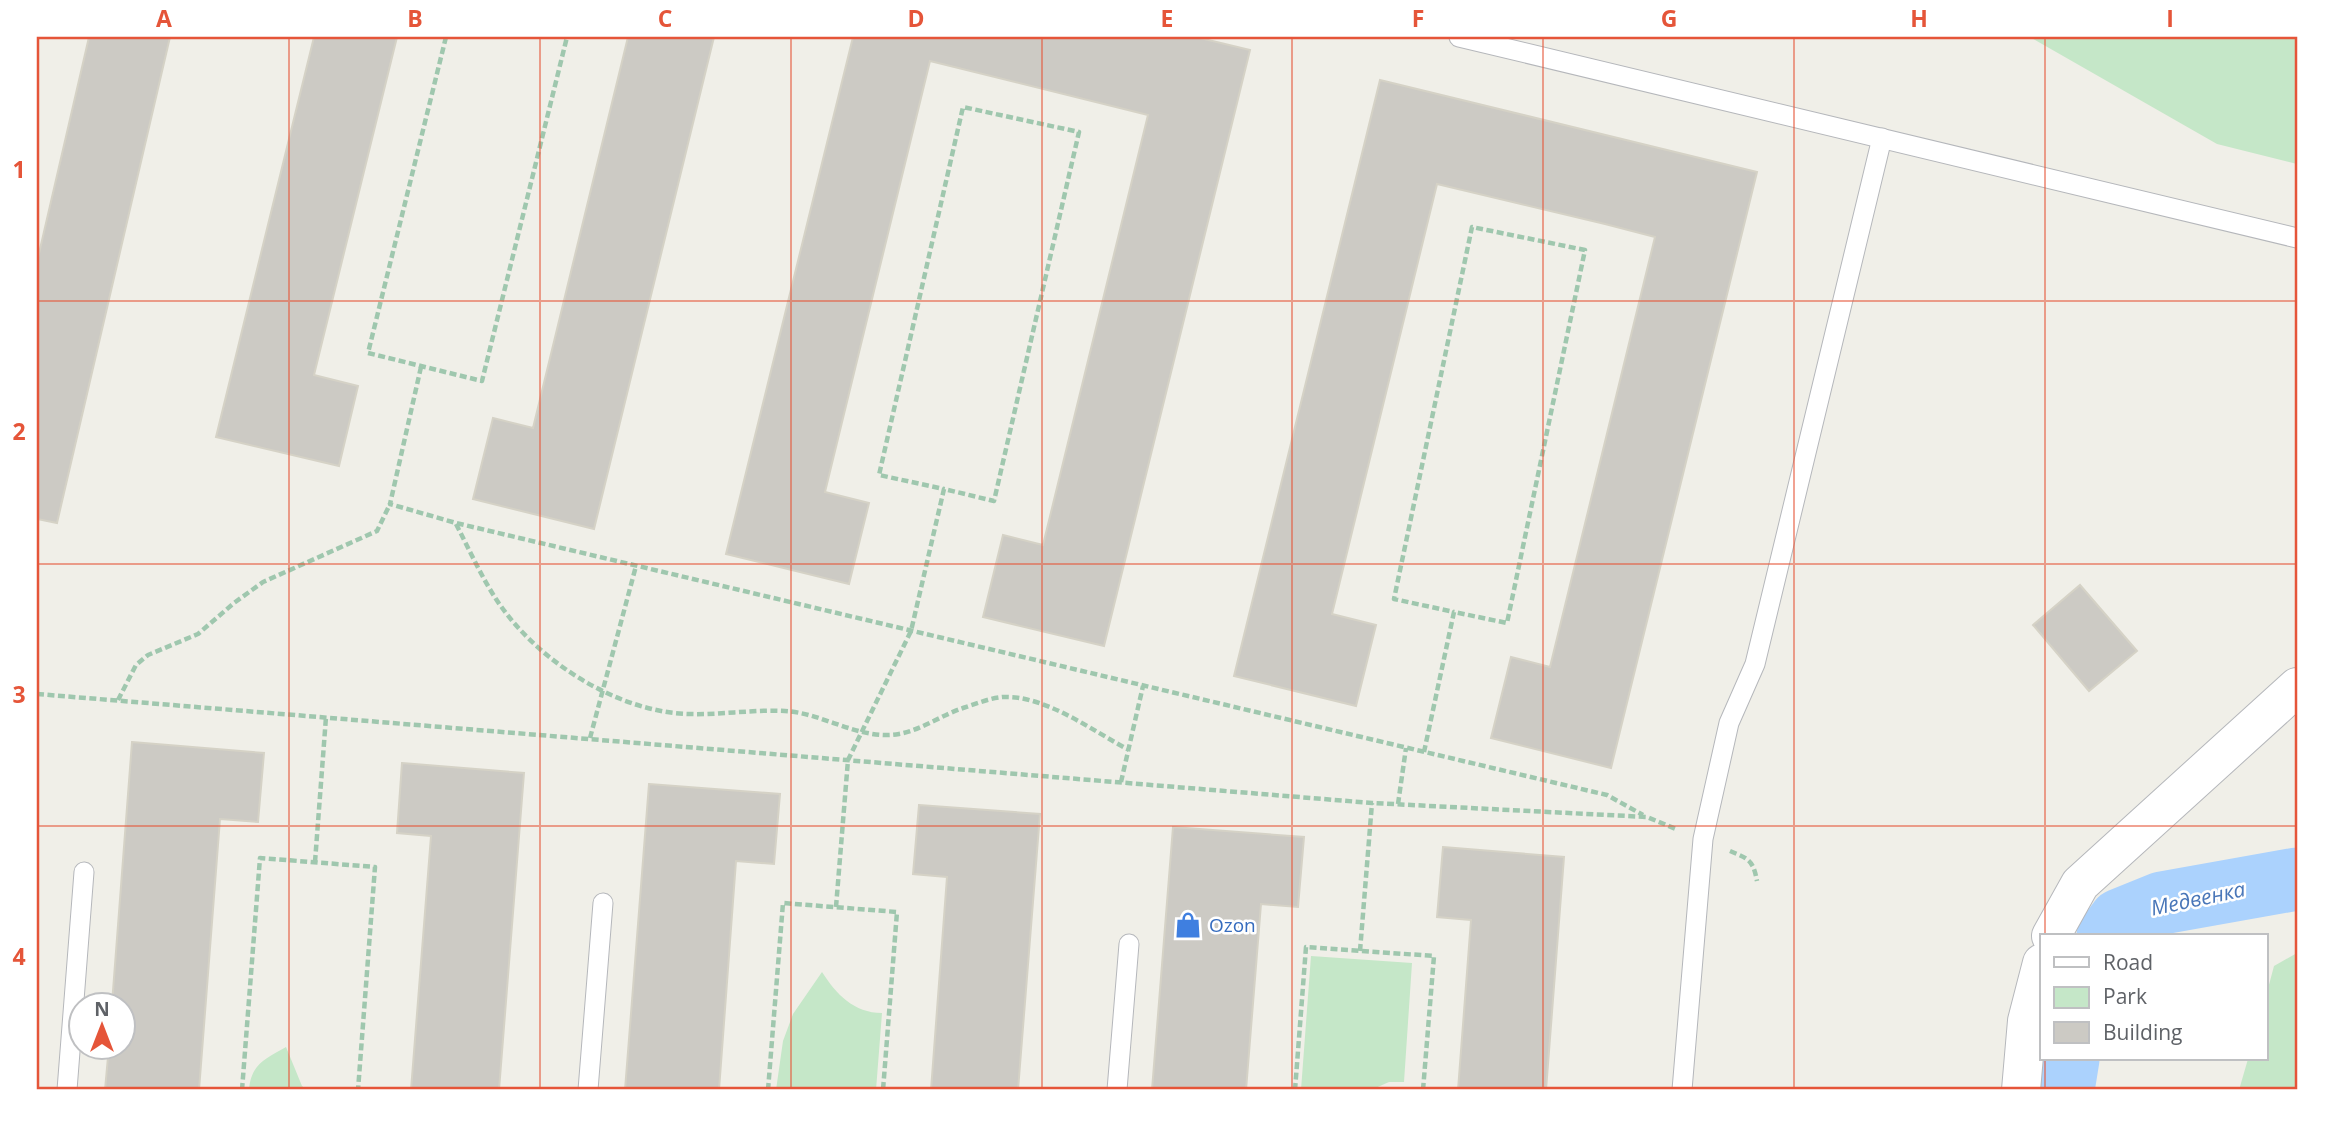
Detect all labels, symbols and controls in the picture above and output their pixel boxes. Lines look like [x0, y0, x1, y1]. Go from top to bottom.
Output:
text: A [156, 2, 172, 34]
text: B [407, 2, 423, 34]
text: C [658, 2, 672, 34]
text: D [907, 2, 925, 34]
text: E [1161, 2, 1173, 34]
text: F [1412, 2, 1424, 34]
text: G [1661, 2, 1677, 34]
text: H [1910, 2, 1928, 34]
text: I [2166, 2, 2174, 34]
text: 1 [12, 153, 26, 185]
text: 2 [12, 415, 26, 447]
text: 3 [12, 678, 26, 710]
water label: Медвенка [2148, 874, 2248, 922]
shop icon: Ozon [1173, 910, 1203, 940]
place label: Ozon [1209, 912, 1256, 938]
legend [2040, 934, 2268, 1060]
text: 4 [12, 940, 26, 972]
text: Road [2103, 948, 2153, 976]
text: Park [2103, 982, 2147, 1010]
north arrow [66, 990, 136, 1060]
text: N [94, 996, 110, 1022]
text: Building [2103, 1018, 2182, 1046]

